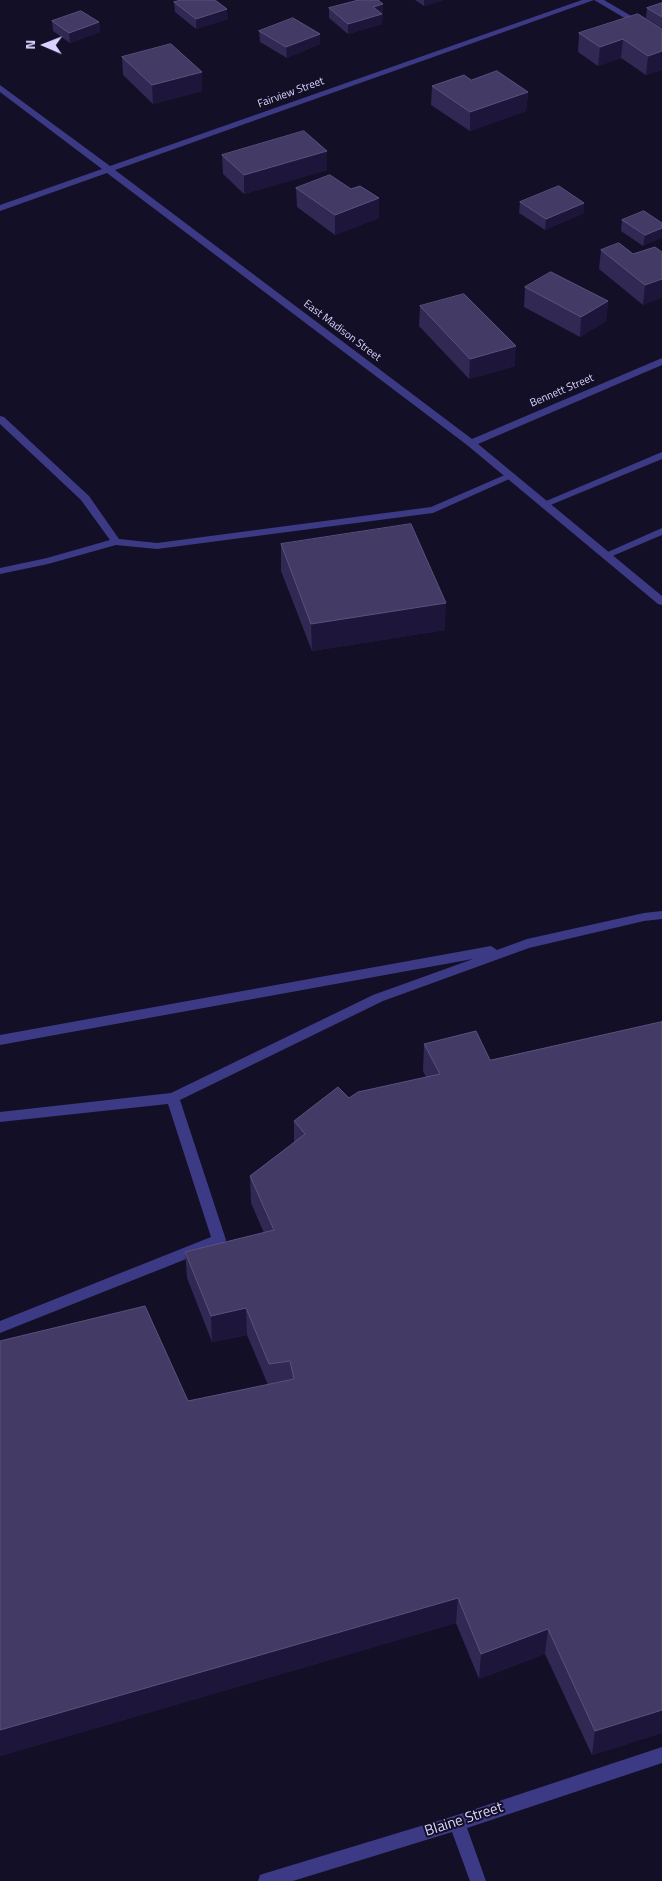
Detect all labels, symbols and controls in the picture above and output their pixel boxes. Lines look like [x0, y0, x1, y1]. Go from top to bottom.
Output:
north arrow [20, 20, 70, 70]
text: N [19, 40, 40, 50]
street label: Fairview Street [256, 75, 326, 111]
street label: East Madison Street [301, 298, 383, 364]
street label: Bennett Street [528, 372, 596, 410]
street label: Blaine Street [423, 1799, 505, 1841]

